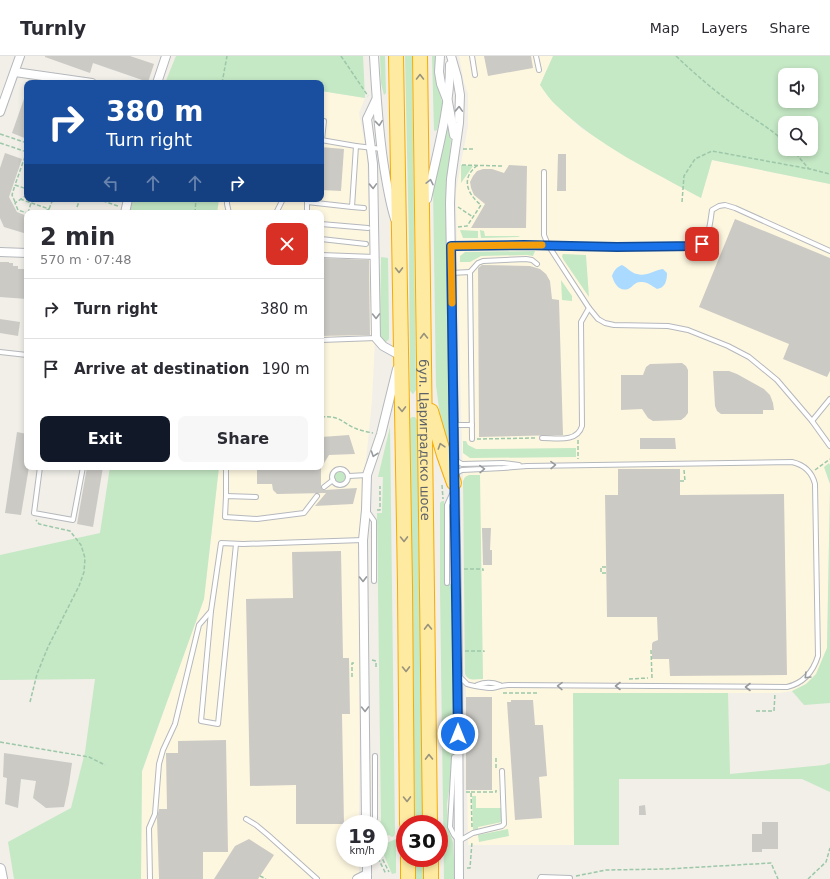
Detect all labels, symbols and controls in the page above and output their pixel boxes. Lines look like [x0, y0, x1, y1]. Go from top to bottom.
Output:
text: Turnly [20, 17, 86, 39]
text: Map [650, 20, 679, 36]
text: Layers [701, 20, 748, 36]
text: Share [770, 20, 810, 36]
map controls [778, 68, 818, 156]
button: sound [778, 68, 818, 108]
one-way arrow [416, 74, 424, 80]
text: 380 m [106, 95, 203, 128]
icon: right [40, 96, 92, 148]
one-way arrow [455, 106, 464, 112]
button: search [778, 116, 818, 156]
one-way arrow [374, 120, 383, 126]
text: Turn right [106, 129, 192, 150]
icon: left [100, 172, 122, 194]
icon: ahead [142, 172, 164, 194]
icon: ahead [184, 172, 206, 194]
icon: right [226, 172, 248, 194]
one-way arrow [426, 178, 434, 185]
one-way arrow [369, 183, 377, 189]
text: 2 min [40, 223, 115, 251]
button: close [266, 223, 308, 265]
pin [685, 227, 719, 261]
icon: arrive [691, 233, 713, 255]
text: 570 m · 07:48 [40, 252, 131, 267]
one-way arrow [395, 267, 403, 273]
icon: right [40, 298, 62, 320]
text: Turn right [74, 300, 158, 318]
text: 380 m [260, 300, 308, 318]
one-way arrow [372, 313, 380, 319]
one-way arrow [420, 333, 428, 339]
icon: arrive [40, 358, 62, 380]
street label: бул. Цариградско шосе [416, 359, 433, 521]
text: Arrive at destination [74, 360, 249, 378]
text: 190 m [261, 360, 310, 378]
one-way arrow [397, 406, 406, 412]
button: Exit [40, 416, 170, 462]
button: Share [178, 416, 308, 462]
one-way arrow [437, 443, 446, 450]
one-way arrow [370, 451, 379, 458]
one-way arrow [550, 461, 556, 469]
one-way arrow [479, 465, 485, 473]
one-way arrow [400, 536, 408, 542]
one-way arrow [359, 576, 367, 582]
one-way arrow [424, 624, 432, 630]
one-way arrow [402, 666, 410, 672]
one-way arrow [804, 671, 812, 679]
one-way arrow [557, 682, 563, 690]
one-way arrow [615, 682, 621, 690]
one-way arrow [745, 683, 751, 691]
one-way arrow [361, 706, 369, 712]
position arrow [437, 713, 479, 755]
one-way arrow [425, 754, 434, 760]
one-way arrow [403, 796, 411, 802]
speed limit sign: 30 [396, 815, 448, 867]
text: 19 [348, 824, 376, 848]
text: km/h [349, 845, 375, 856]

